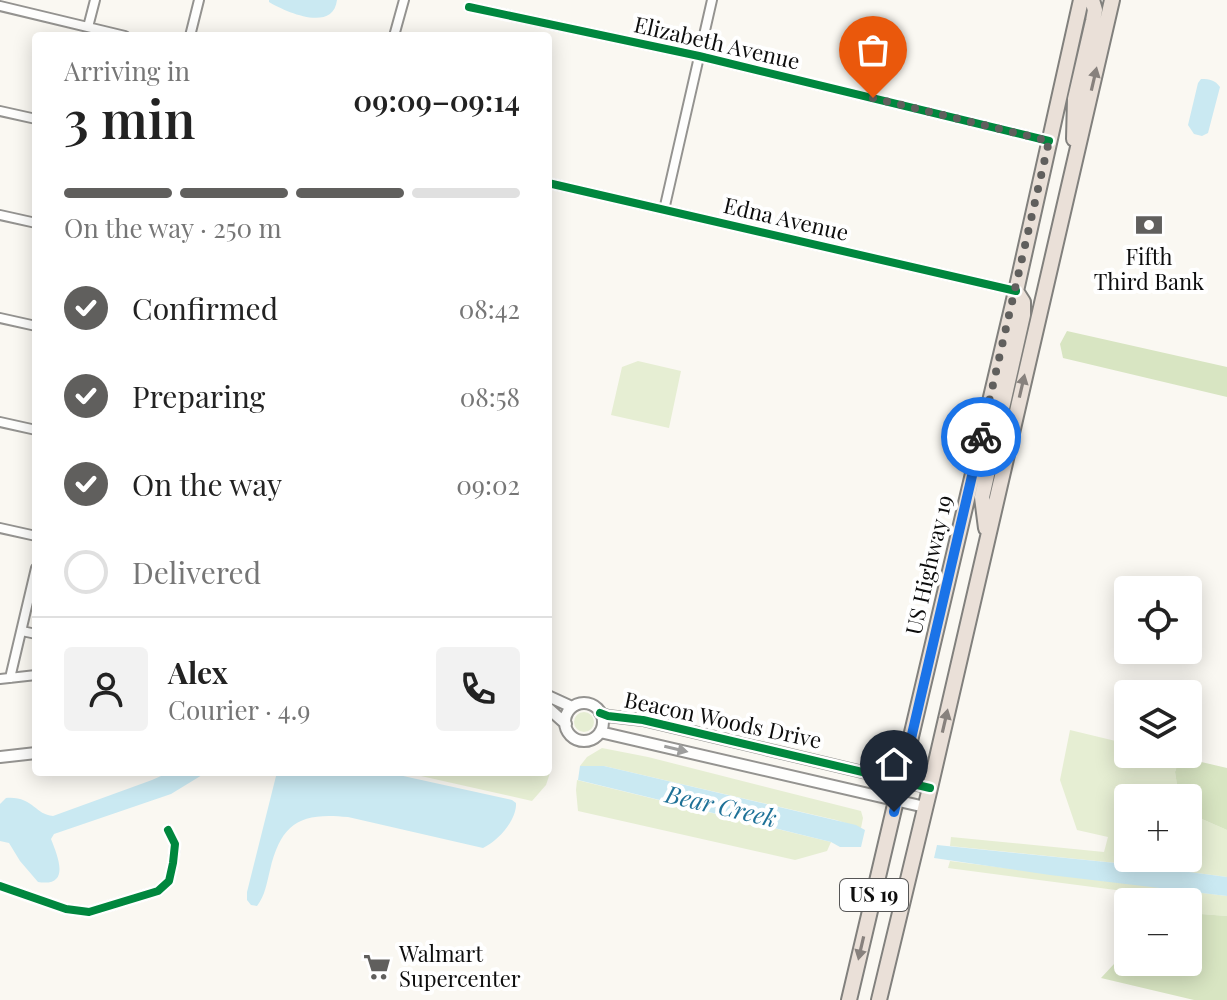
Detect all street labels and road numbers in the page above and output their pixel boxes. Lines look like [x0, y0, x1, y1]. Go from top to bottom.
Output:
street label: Elizabeth Avenue [631, 8, 803, 76]
street label: Edna Avenue [721, 189, 852, 247]
street label: US Highway 19 [897, 492, 959, 638]
street label: Beacon Woods Drive [622, 683, 825, 755]
road number: US 19 [840, 879, 908, 911]

